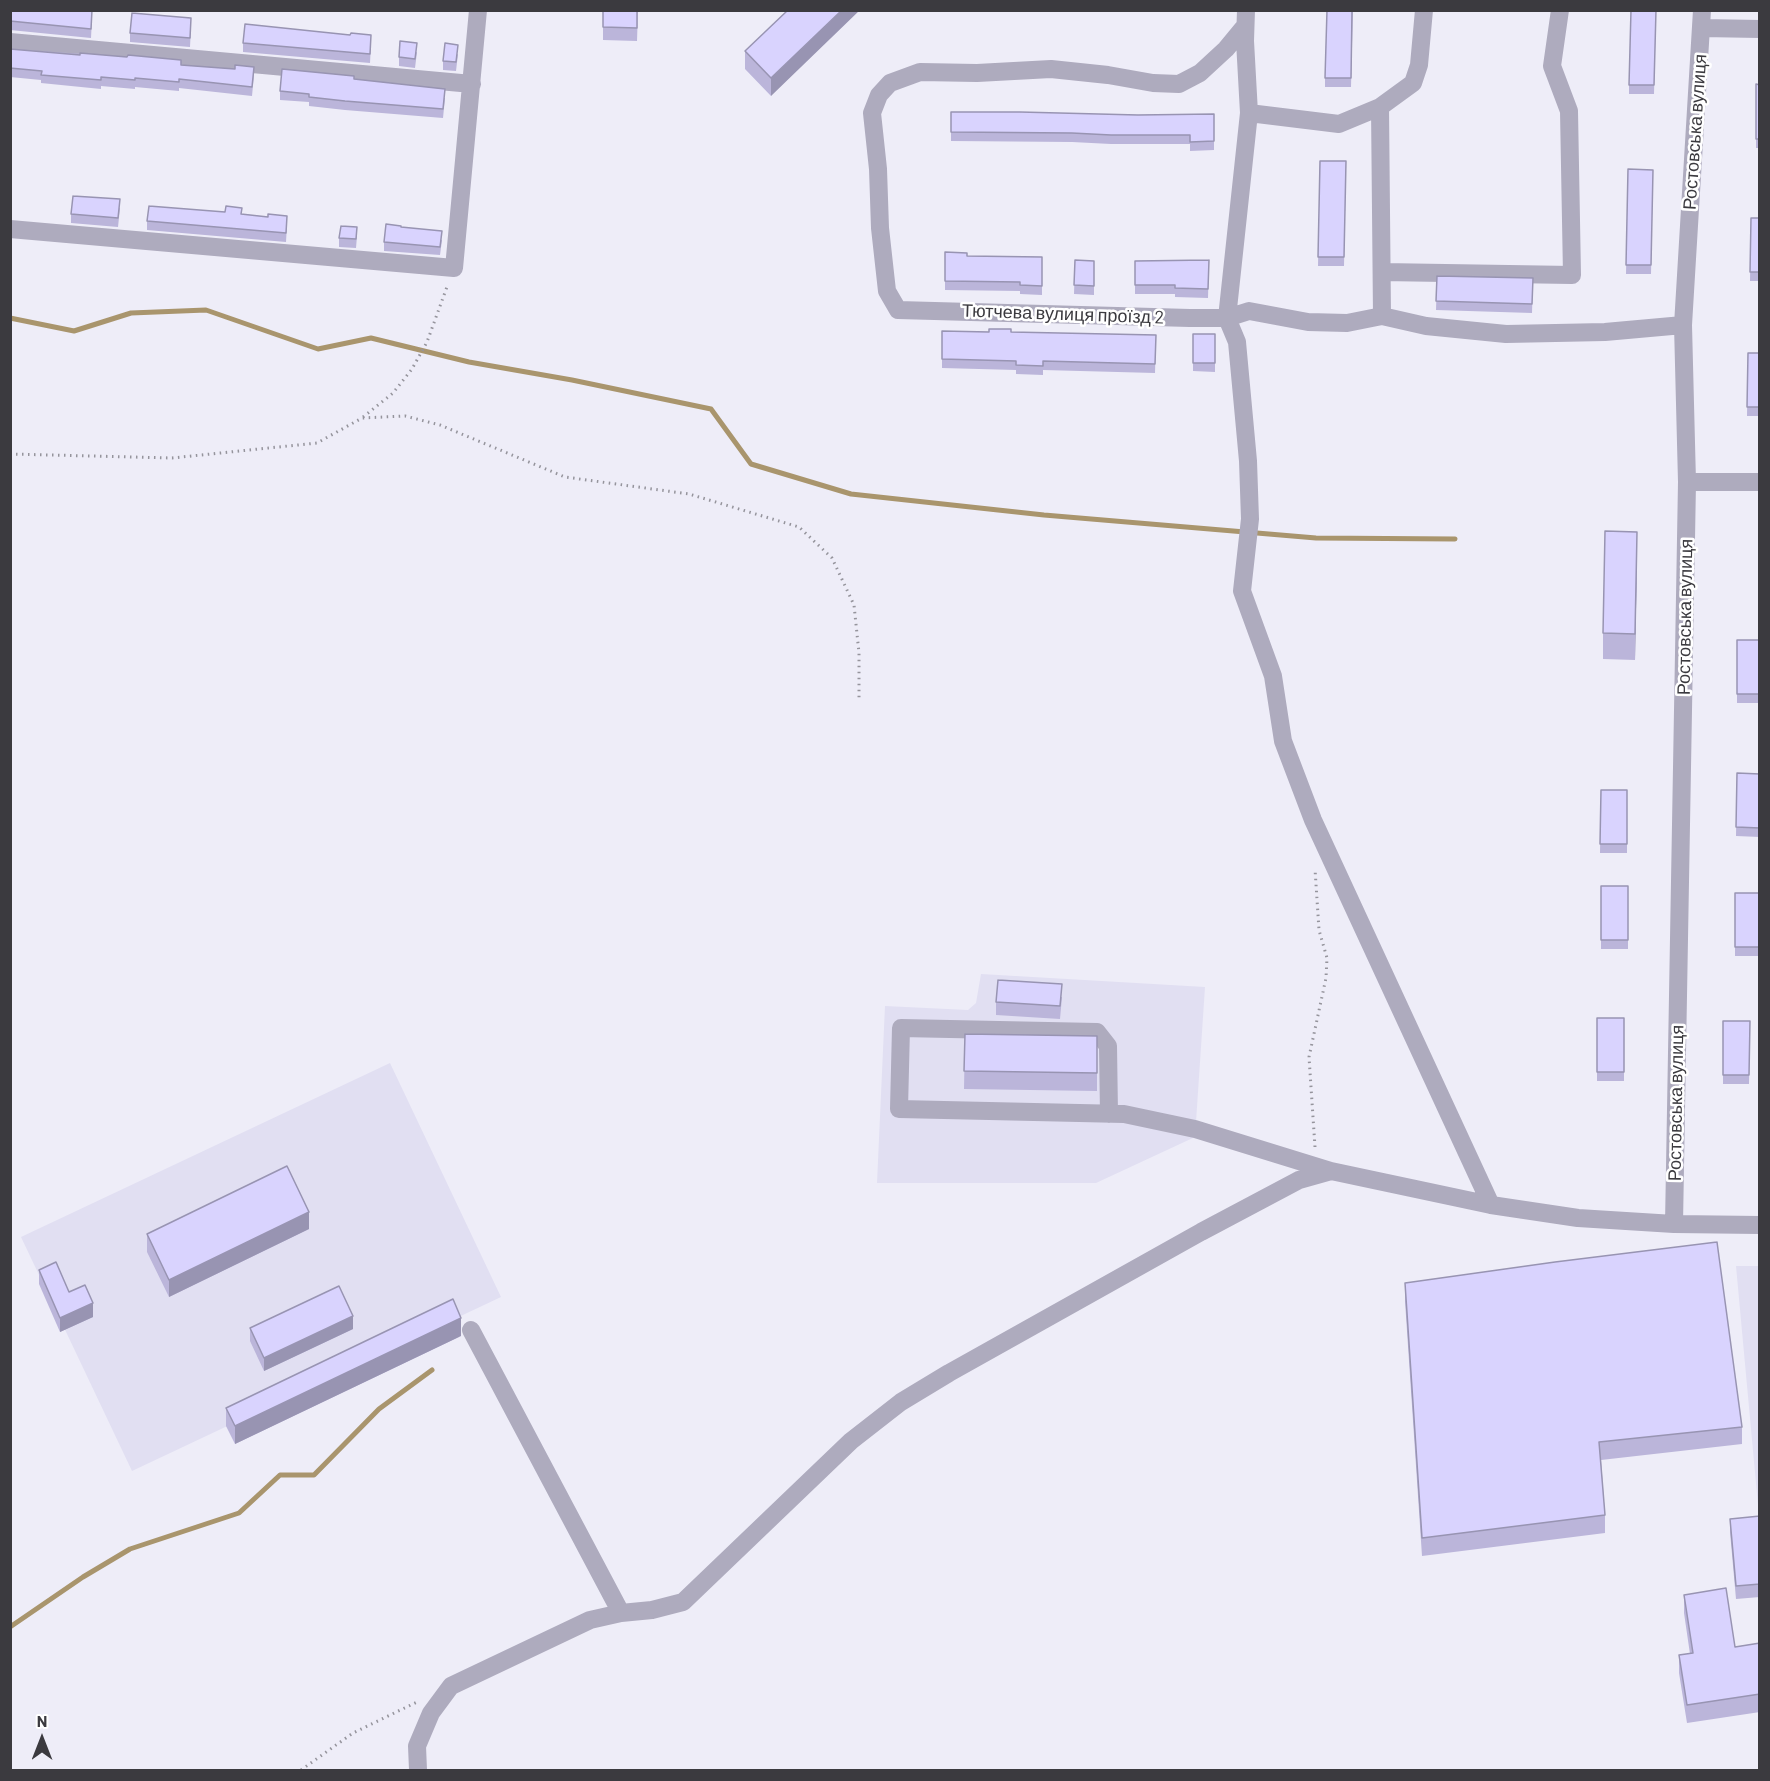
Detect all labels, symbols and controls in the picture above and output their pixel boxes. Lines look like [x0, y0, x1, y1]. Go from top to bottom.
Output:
street label: Ростовська вулиця [1679, 53, 1711, 211]
street label: Тютчева вулиця проїзд 2 [962, 300, 1164, 328]
street label: Ростовська вулиця [1673, 539, 1697, 695]
street label: Ростовська вулиця [1664, 1025, 1688, 1181]
north arrow [12, 1709, 72, 1769]
text: N [37, 1711, 47, 1730]

